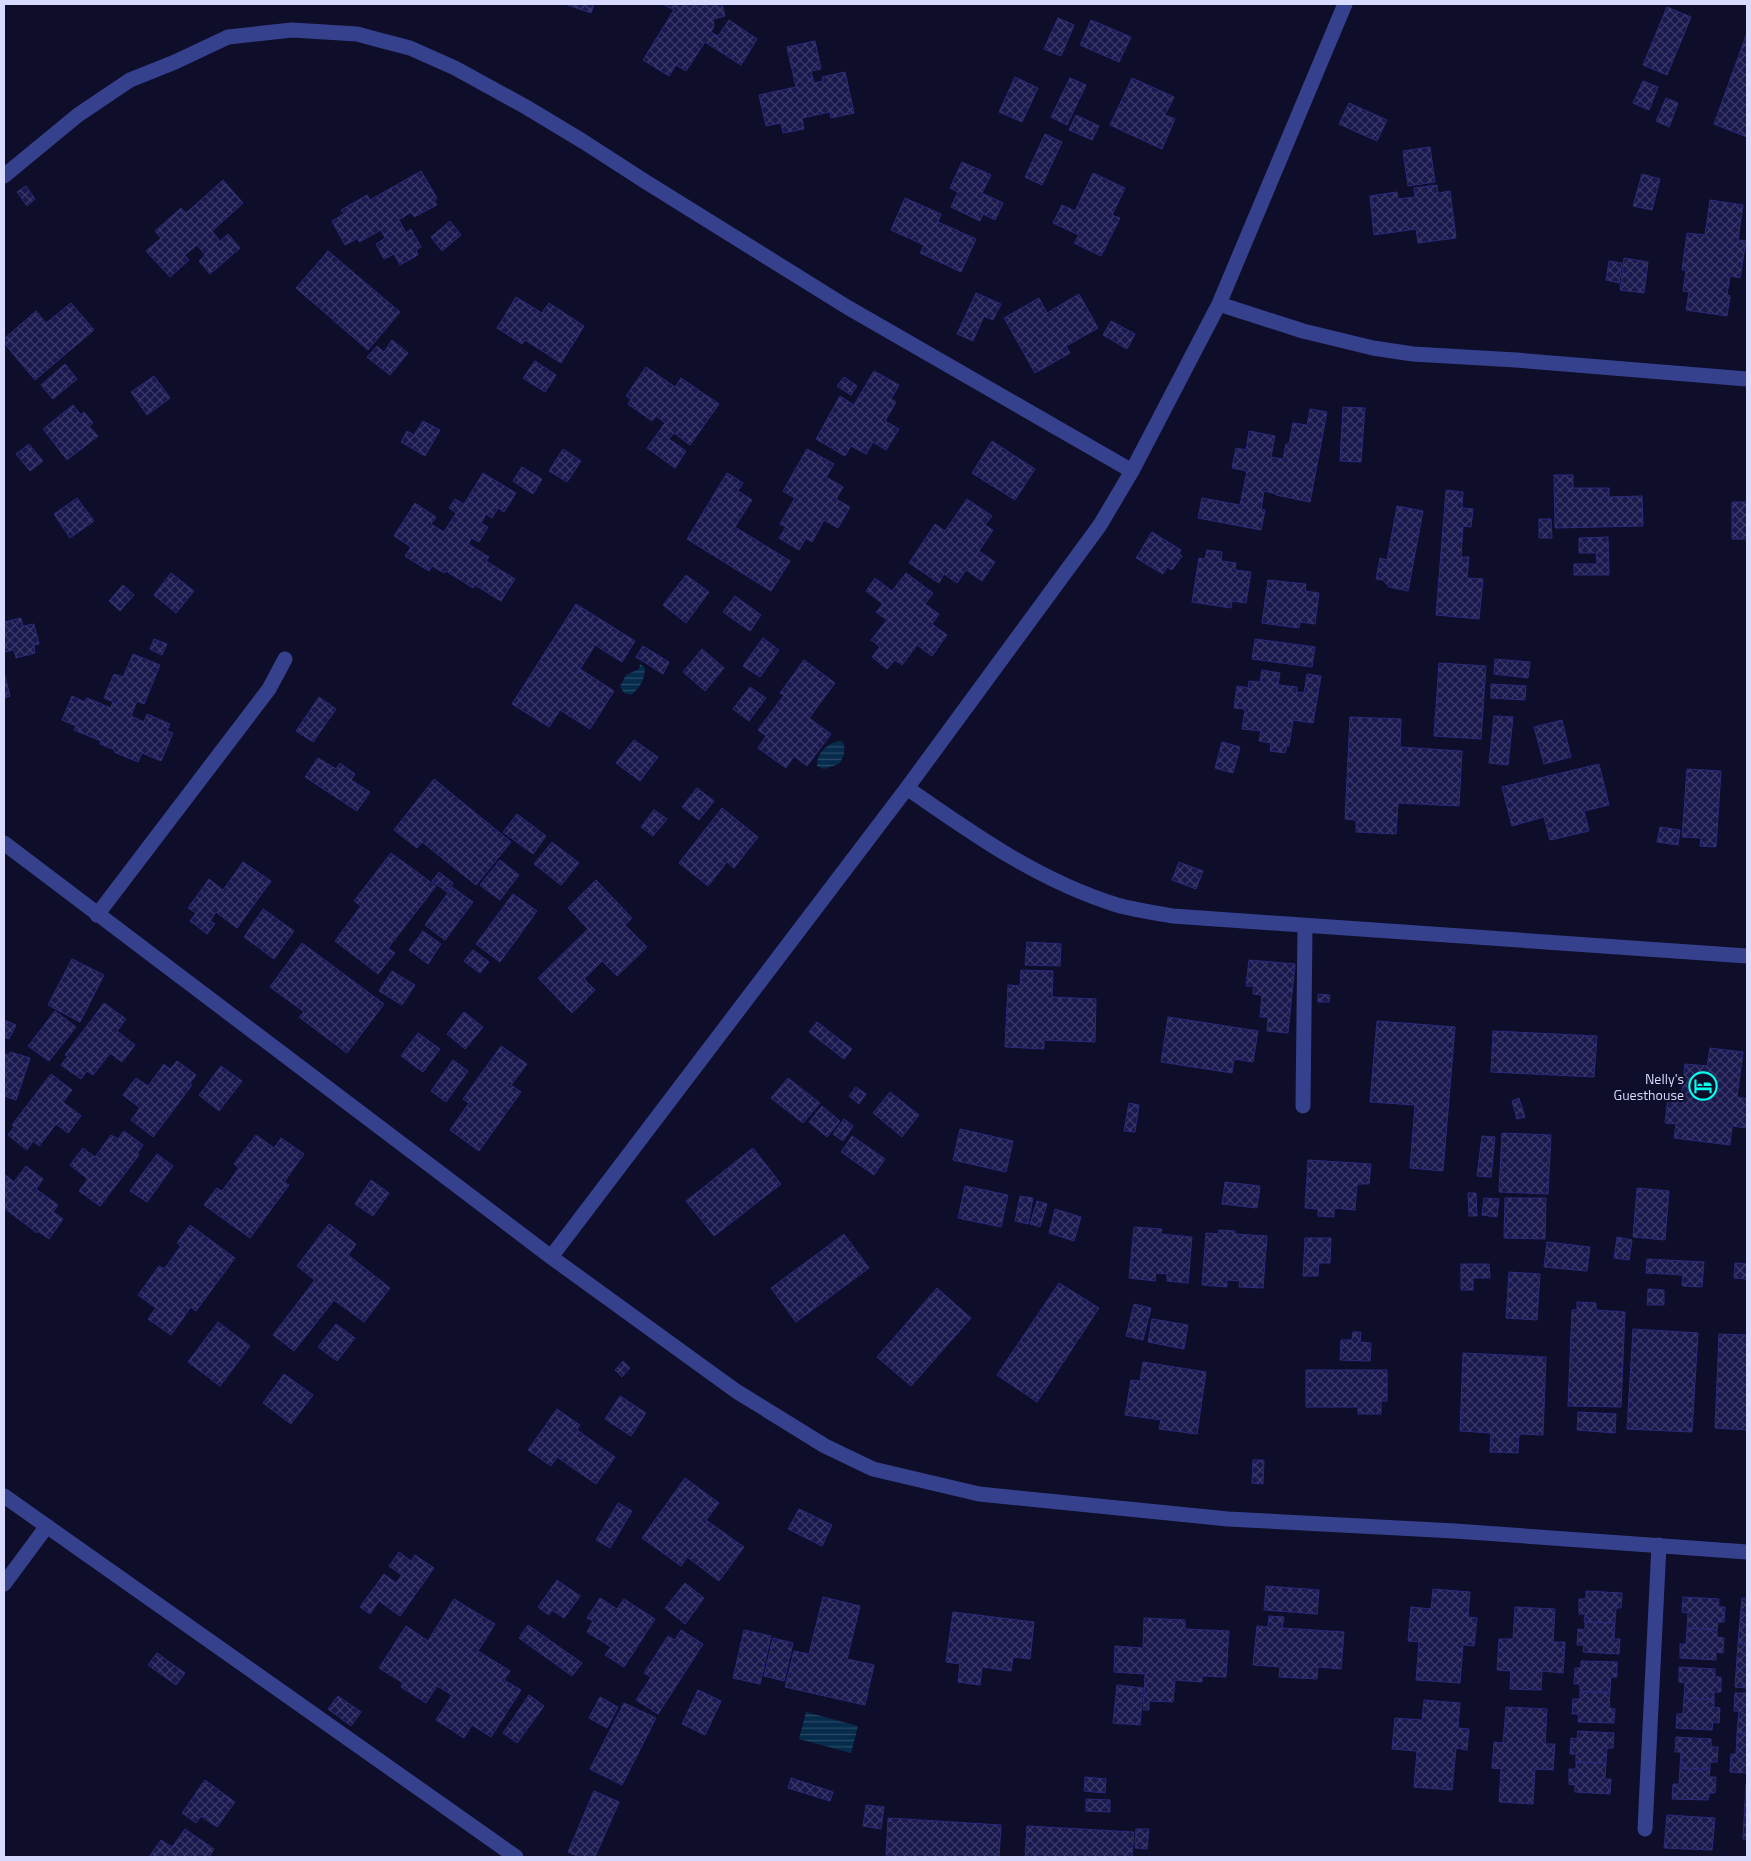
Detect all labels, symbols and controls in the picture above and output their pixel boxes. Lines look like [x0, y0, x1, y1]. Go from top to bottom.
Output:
place label: Nelly's Guesthouse [1614, 1068, 1684, 1105]
hotel icon: Nelly's Guesthouse [1688, 1071, 1718, 1101]

